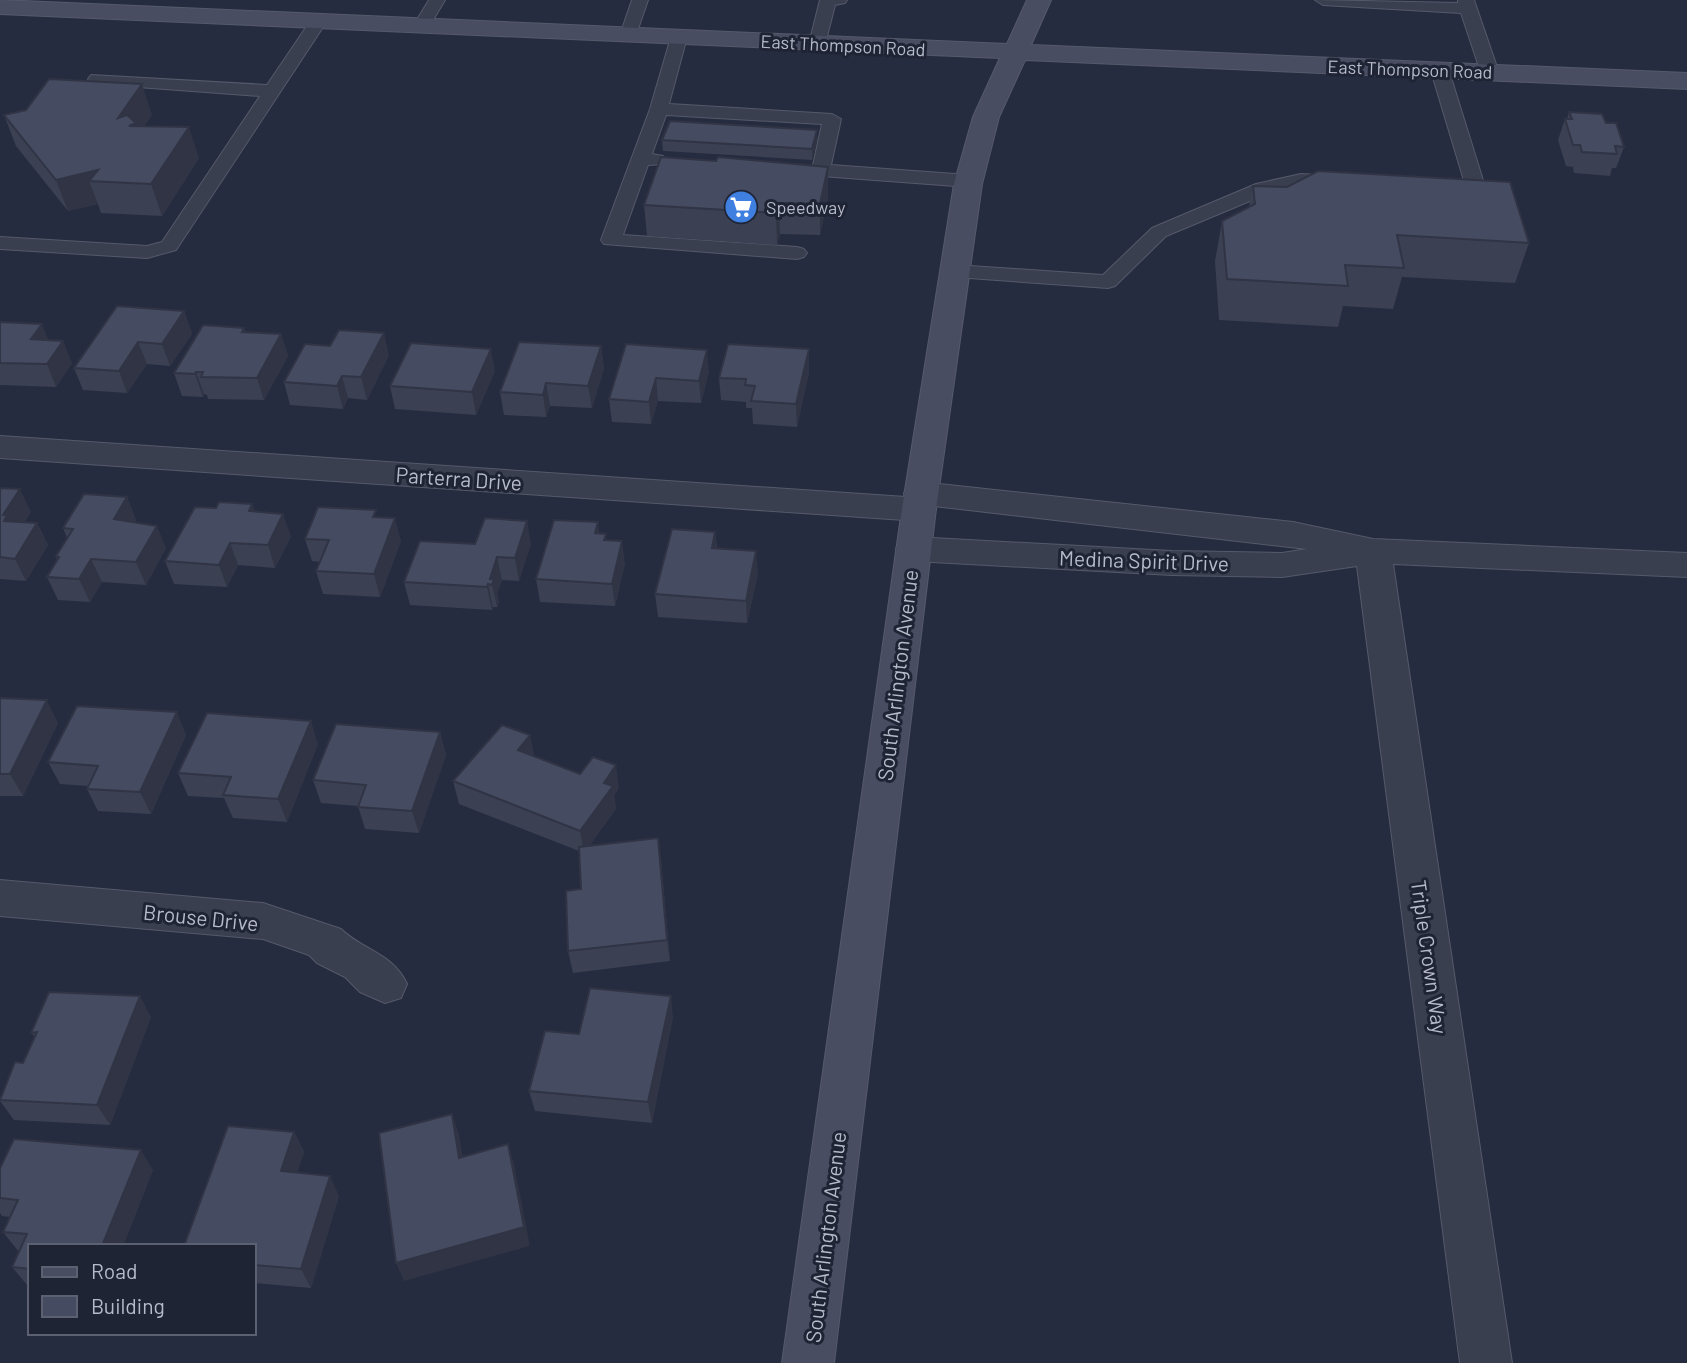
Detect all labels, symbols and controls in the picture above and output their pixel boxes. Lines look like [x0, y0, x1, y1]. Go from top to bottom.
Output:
street label: East Thompson Road [760, 30, 926, 60]
street label: East Thompson Road [1327, 55, 1493, 83]
supermarket icon: Speedway [722, 188, 760, 226]
place label: Speedway [766, 196, 846, 218]
street label: Parterra Drive [395, 461, 523, 495]
street label: Medina Spirit Drive [1059, 545, 1229, 575]
street label: South Arlington Avenue [872, 568, 922, 782]
street label: Triple Crown Way [1407, 878, 1453, 1036]
street label: Brouse Drive [142, 899, 260, 935]
street label: South Arlington Avenue [800, 1130, 850, 1344]
legend [28, 1244, 256, 1335]
text: Road [91, 1258, 137, 1283]
text: Building [91, 1293, 165, 1318]

